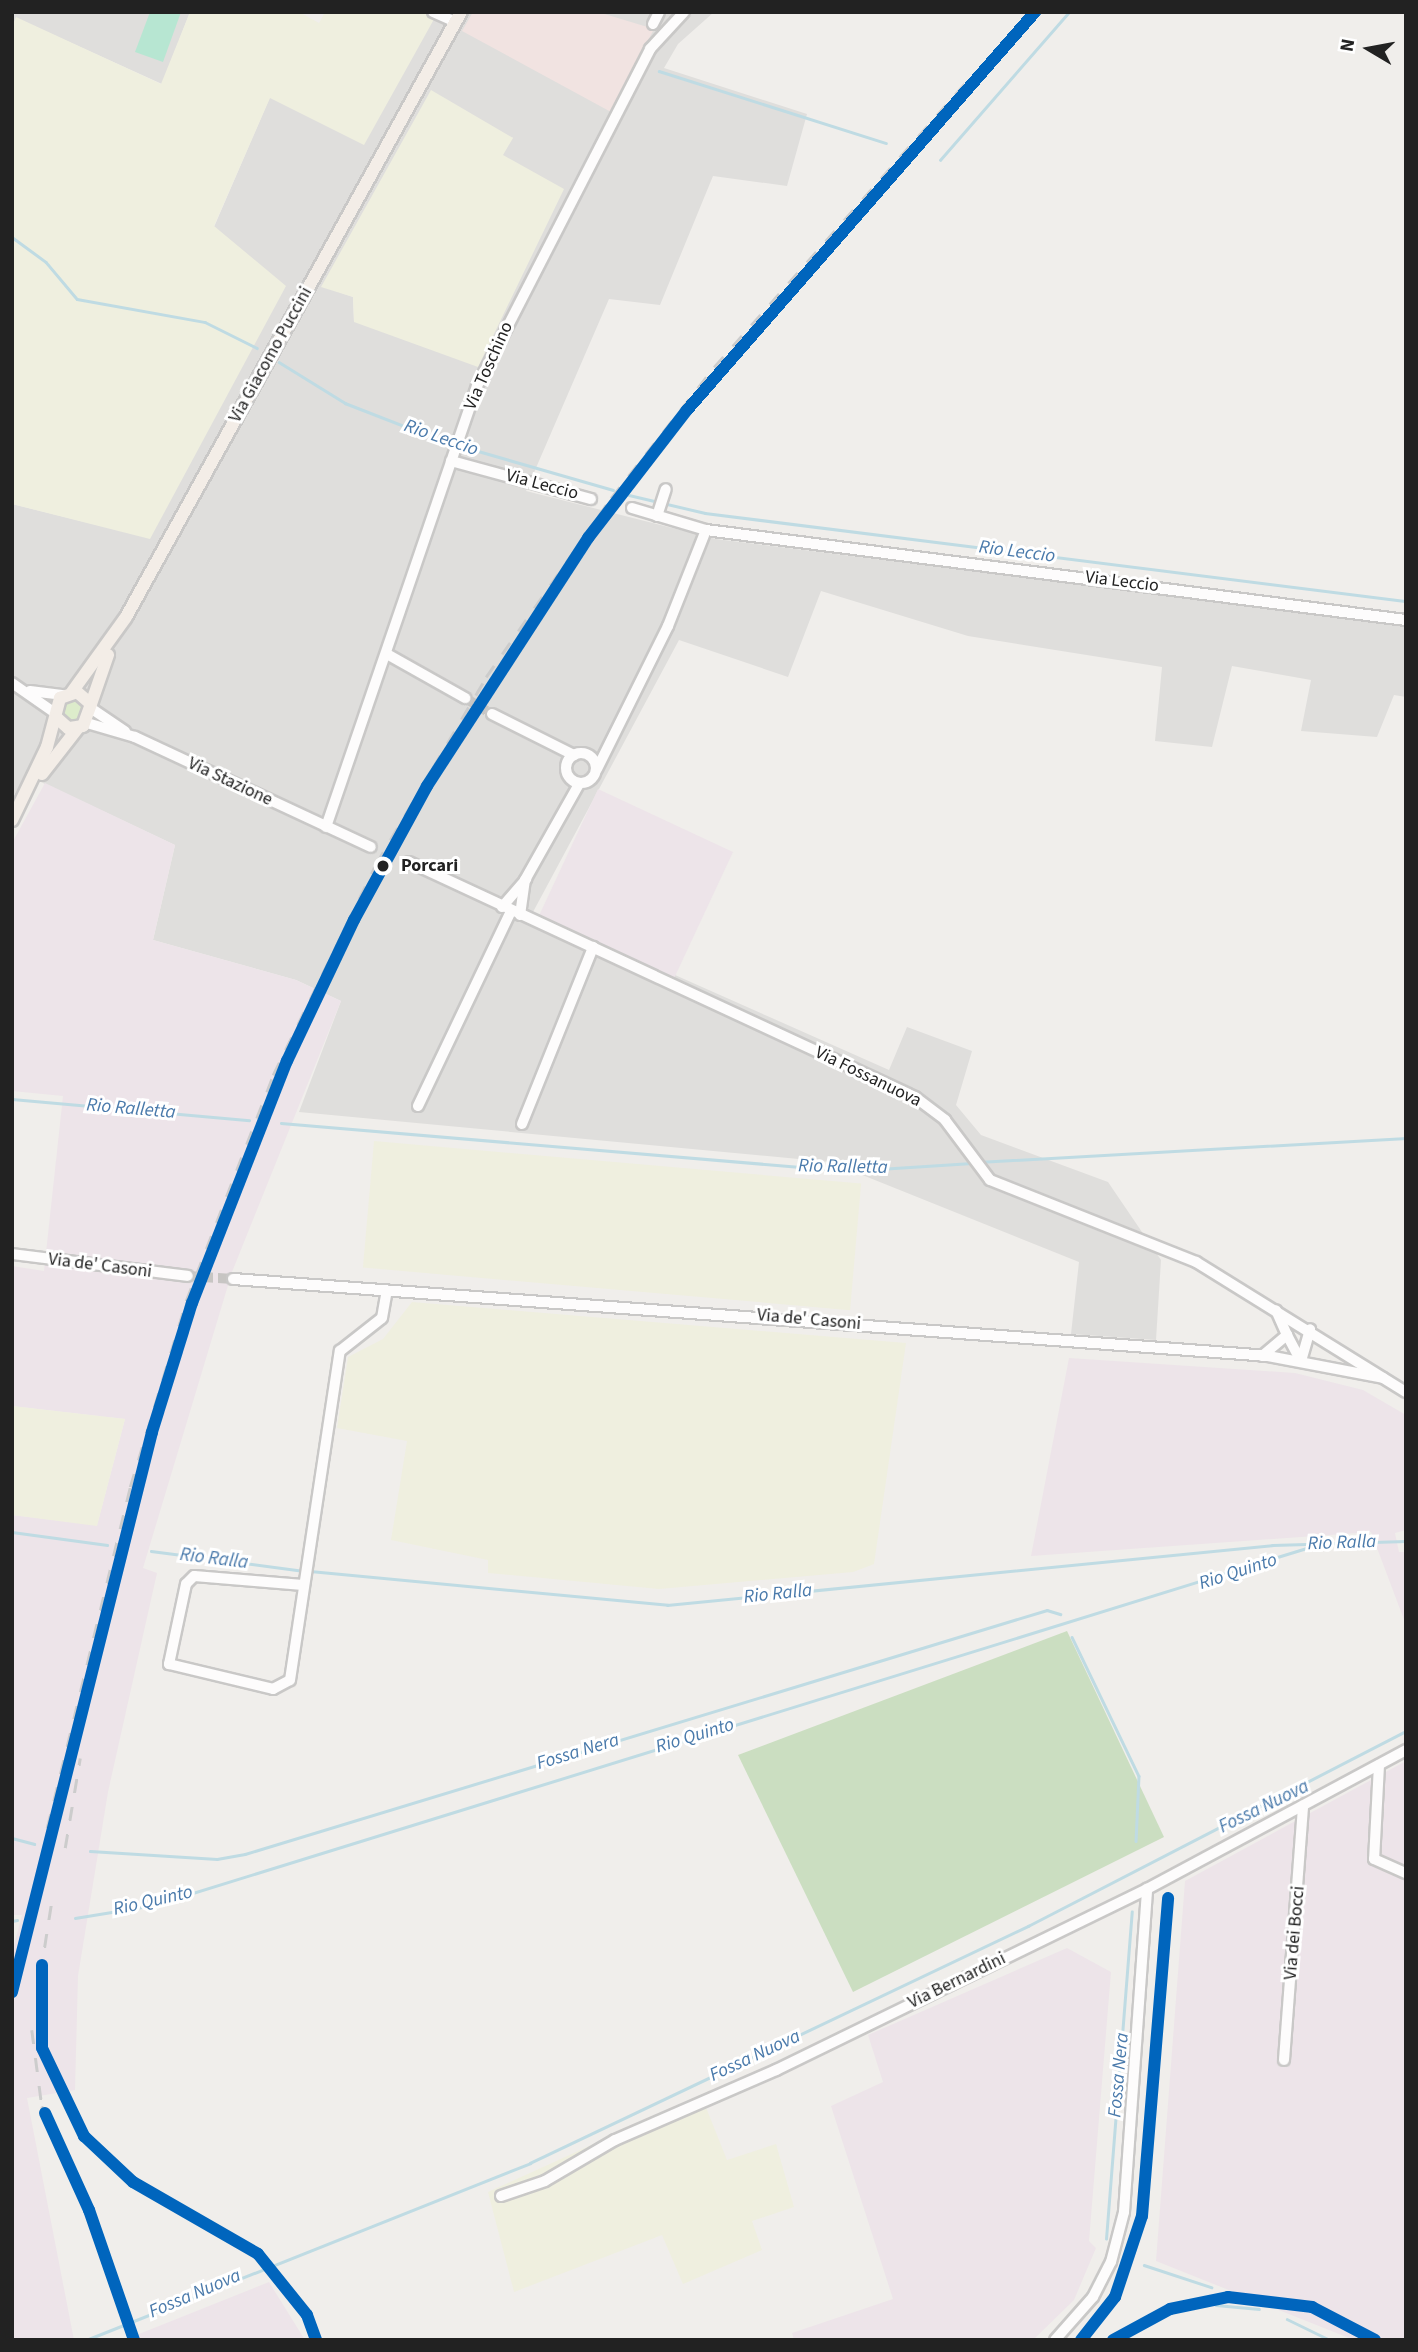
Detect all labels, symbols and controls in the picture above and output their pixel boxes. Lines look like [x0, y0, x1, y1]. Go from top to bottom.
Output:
north arrow [1334, 14, 1404, 84]
text: N [1333, 37, 1362, 54]
street label: Via Giacomo Puccini [225, 283, 317, 427]
street label: Via Toschino [460, 319, 518, 413]
water label: Rio Leccio [401, 415, 481, 461]
street label: Via Leccio [503, 465, 581, 505]
water label: Rio Leccio [977, 536, 1057, 568]
street label: Via Leccio [1084, 567, 1160, 597]
street label: Via Stazione [184, 753, 276, 811]
marker: Porcari [371, 854, 395, 878]
place label: Porcari [401, 855, 458, 877]
street label: Via Fossanuova [811, 1042, 925, 1112]
water label: Rio Ralletta [85, 1094, 177, 1124]
water label: Rio Ralletta [798, 1155, 888, 1179]
street label: Via de' Casoni [47, 1249, 153, 1283]
street label: Via de' Casoni [756, 1305, 862, 1335]
water label: Rio Ralla [1307, 1530, 1377, 1556]
water label: Rio Ralla [178, 1543, 250, 1575]
water label: Rio Quinto [1196, 1549, 1280, 1595]
water label: Rio Ralla [743, 1579, 813, 1609]
water label: Rio Quinto [653, 1713, 737, 1759]
water label: Fossa Nera [534, 1729, 622, 1775]
water label: Fossa Nuova [1215, 1775, 1313, 1839]
water label: Rio Quinto [111, 1881, 195, 1921]
street label: Via dei Bocci [1280, 1885, 1310, 1981]
street label: Via Bernardini [905, 1948, 1009, 2014]
water label: Fossa Nuova [706, 2025, 804, 2087]
water label: Fossa Nera [1104, 2032, 1134, 2118]
water label: Fossa Nuova [146, 2264, 244, 2324]

